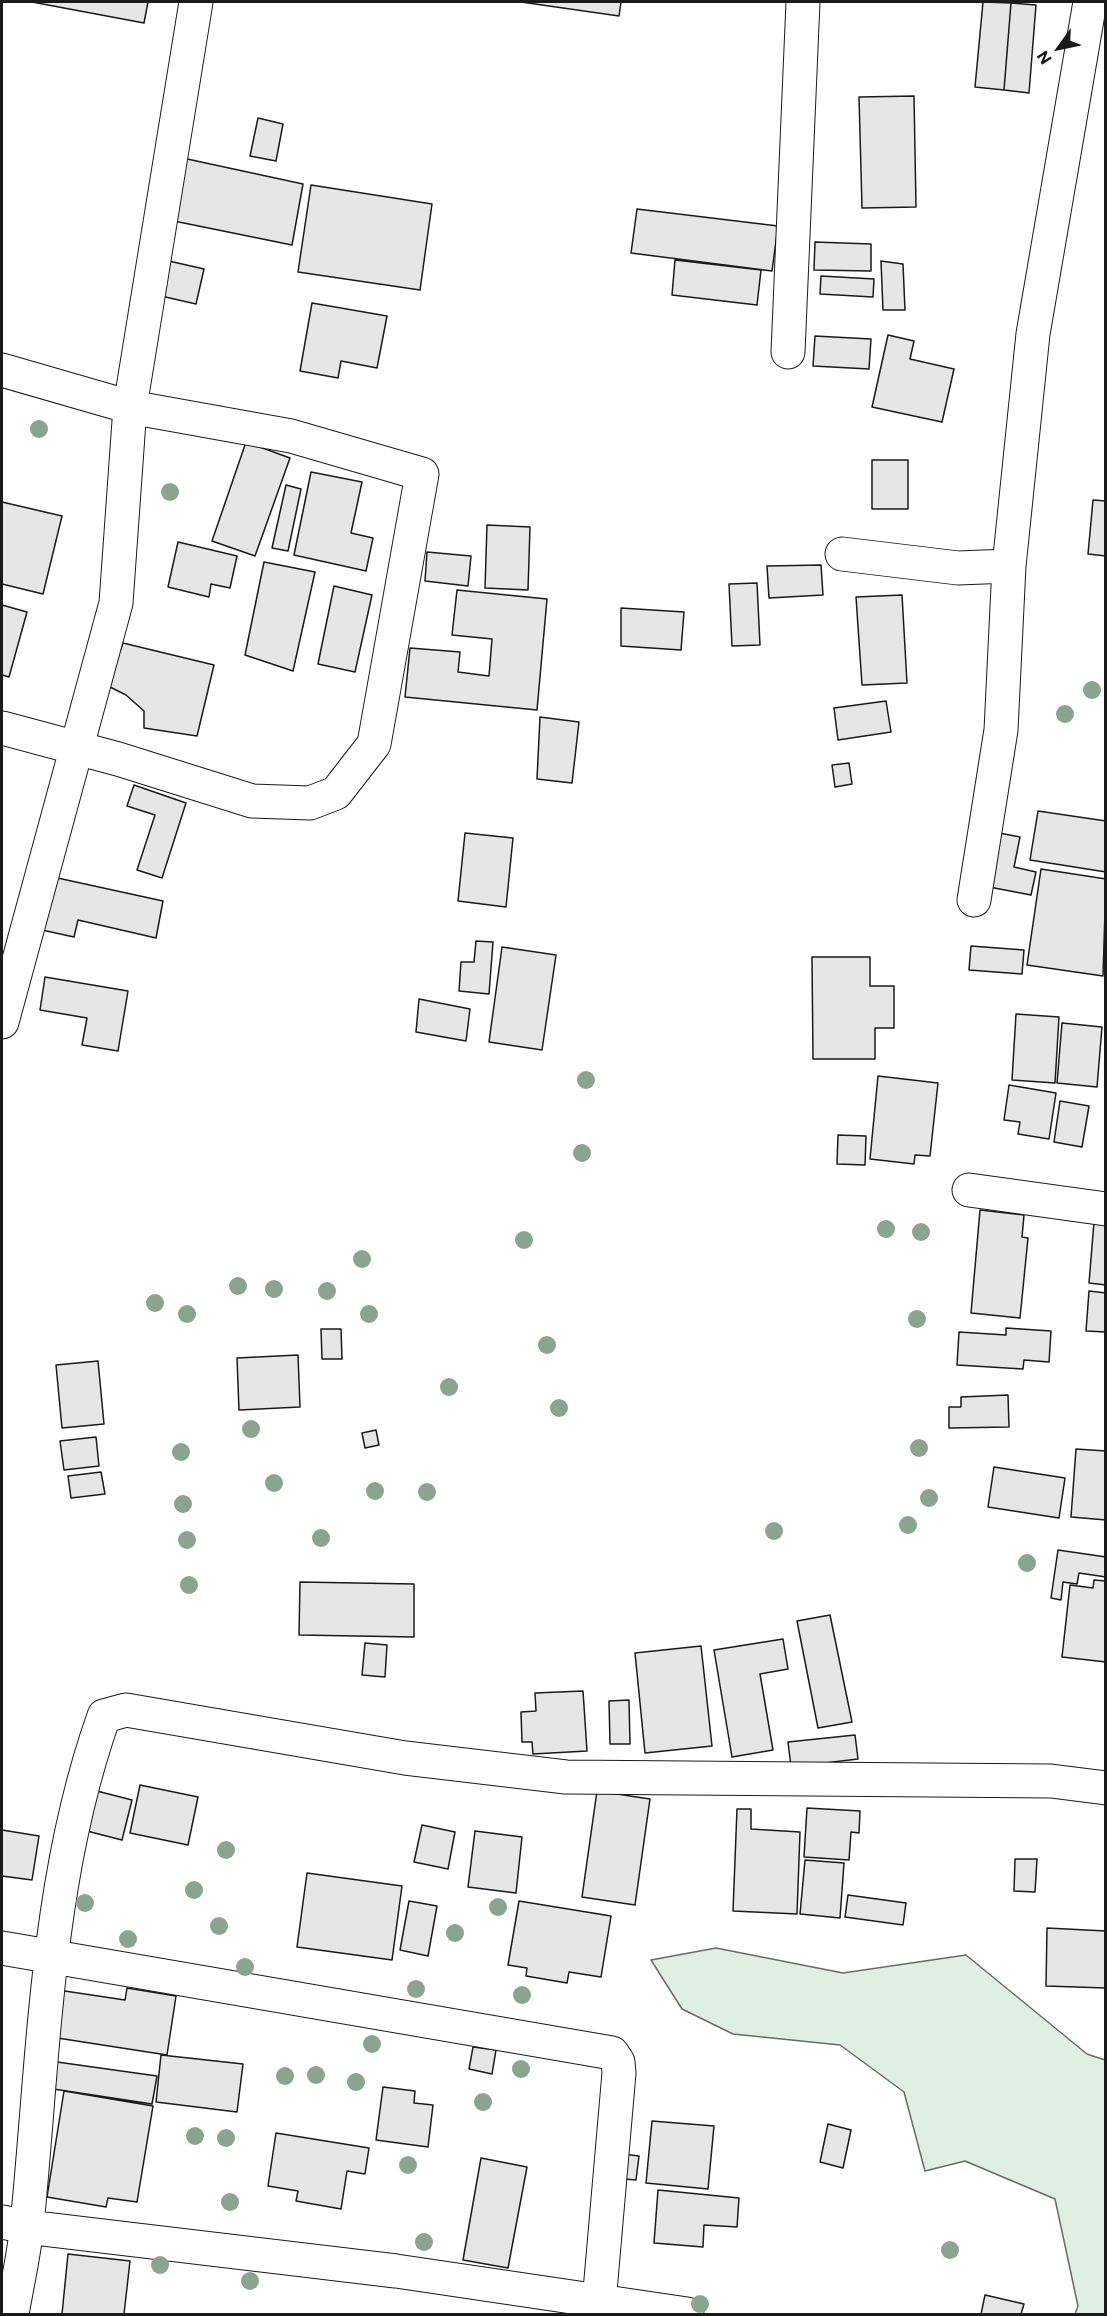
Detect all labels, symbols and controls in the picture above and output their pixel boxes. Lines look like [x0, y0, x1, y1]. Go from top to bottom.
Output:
north arrow [1029, 18, 1089, 78]
text: N [1032, 48, 1055, 68]

